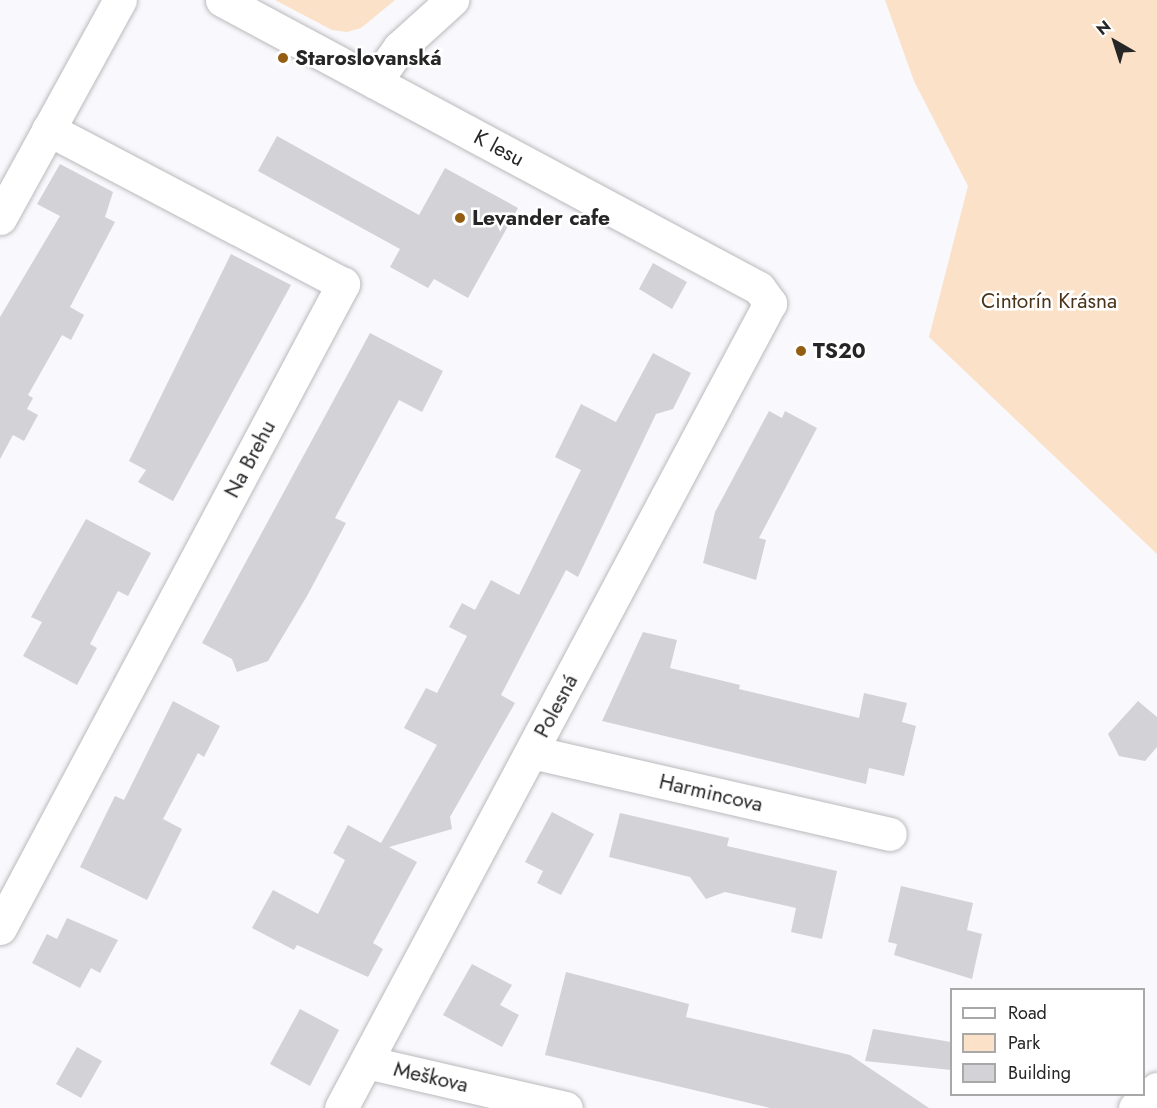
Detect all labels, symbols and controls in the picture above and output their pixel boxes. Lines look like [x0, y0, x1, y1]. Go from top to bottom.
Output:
north arrow [1085, 12, 1145, 72]
text: N [1091, 15, 1116, 41]
place label: Staroslovanská [295, 45, 442, 71]
marker: Staroslovanská [276, 51, 290, 65]
street label: K lesu [470, 124, 528, 172]
place label: Levander cafe [472, 205, 610, 231]
marker: Levander cafe [453, 211, 467, 225]
park label: Cintorín Krásna [981, 288, 1117, 314]
place label: TS20 [813, 338, 866, 364]
marker: TS20 [794, 344, 808, 358]
street label: Na Brehu [219, 416, 281, 502]
street label: Polesná [529, 670, 583, 742]
street label: Harmincova [657, 769, 765, 817]
legend [950, 988, 1145, 1096]
text: Road [1008, 1000, 1047, 1026]
text: Park [1008, 1030, 1040, 1056]
street label: Meškova [391, 1056, 471, 1098]
text: Building [1008, 1060, 1071, 1086]

